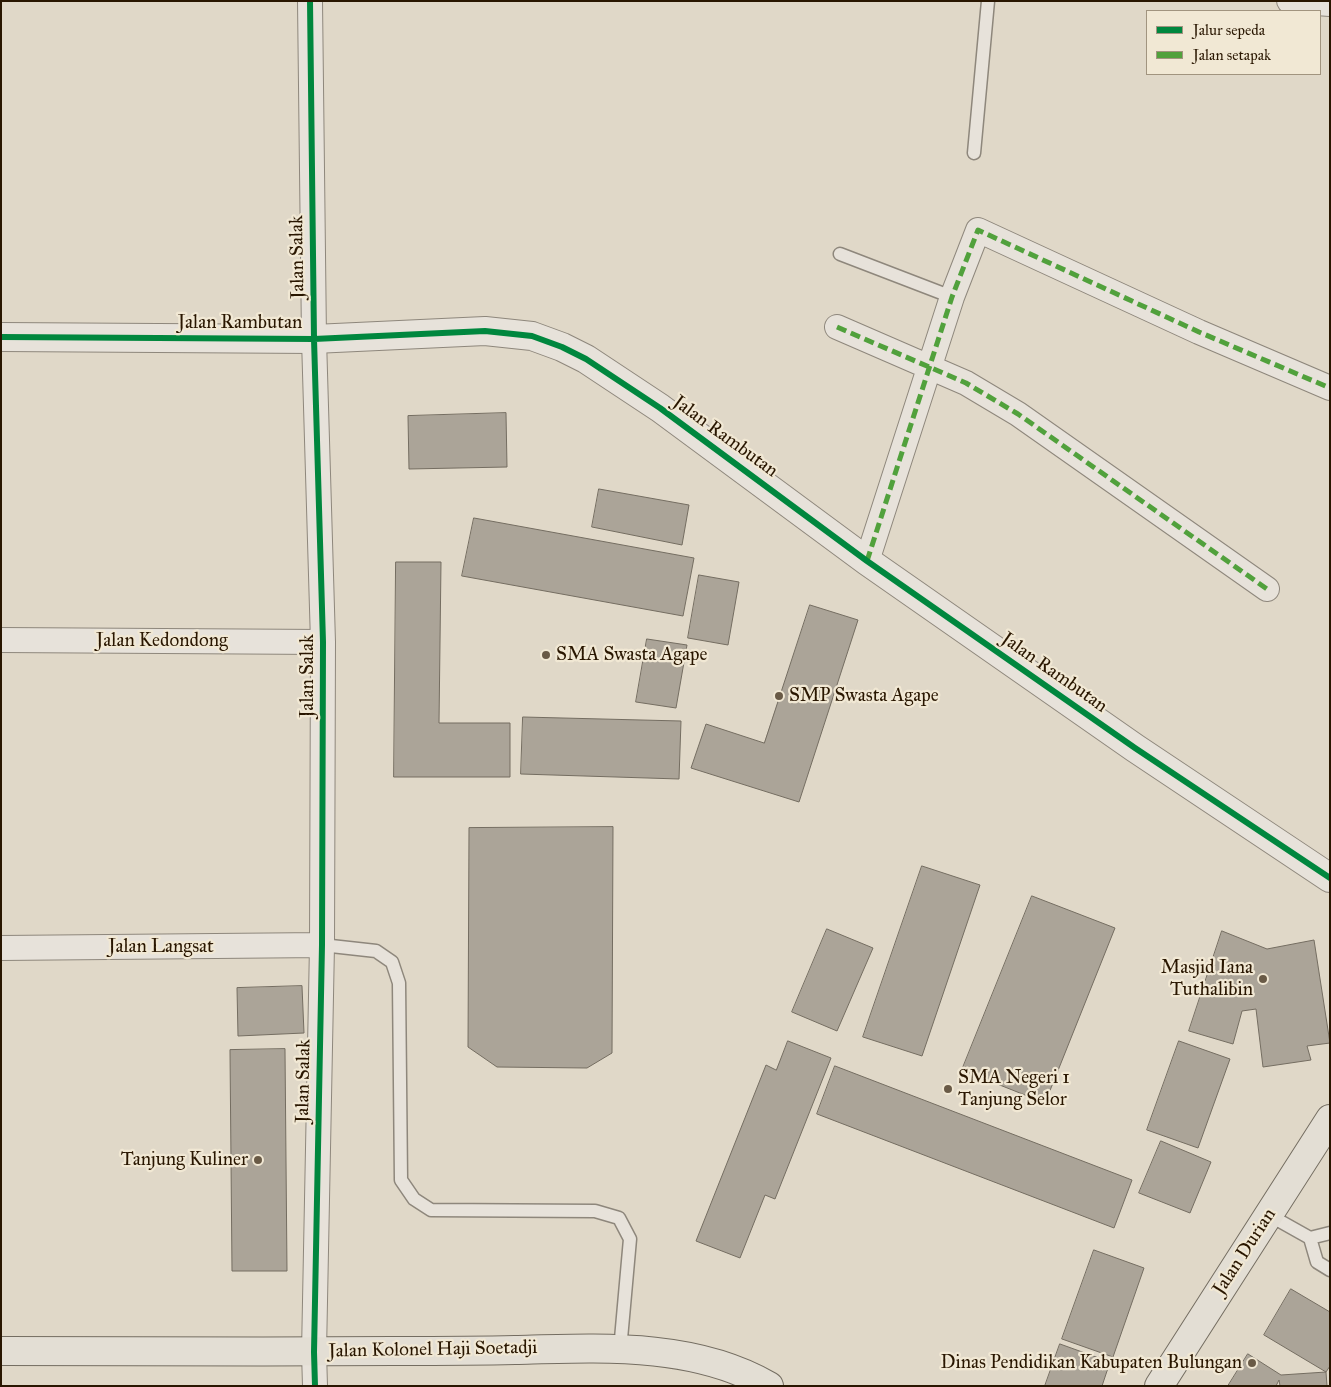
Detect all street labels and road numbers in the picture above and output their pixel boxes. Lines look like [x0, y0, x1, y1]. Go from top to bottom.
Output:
street label: Jalan Salak [286, 215, 310, 299]
street label: Jalan Rambutan [178, 312, 302, 334]
street label: Jalan Rambutan [668, 391, 782, 483]
street label: Jalan Rambutan [997, 628, 1111, 718]
street label: Jalan Kedondong [96, 630, 228, 652]
street label: Jalan Salak [297, 634, 319, 718]
street label: Jalan Langsat [108, 936, 214, 958]
street label: Jalan Salak [292, 1039, 316, 1123]
street label: Jalan Durian [1209, 1204, 1281, 1300]
street label: Jalan Kolonel Haji Soetadji [328, 1337, 538, 1363]

